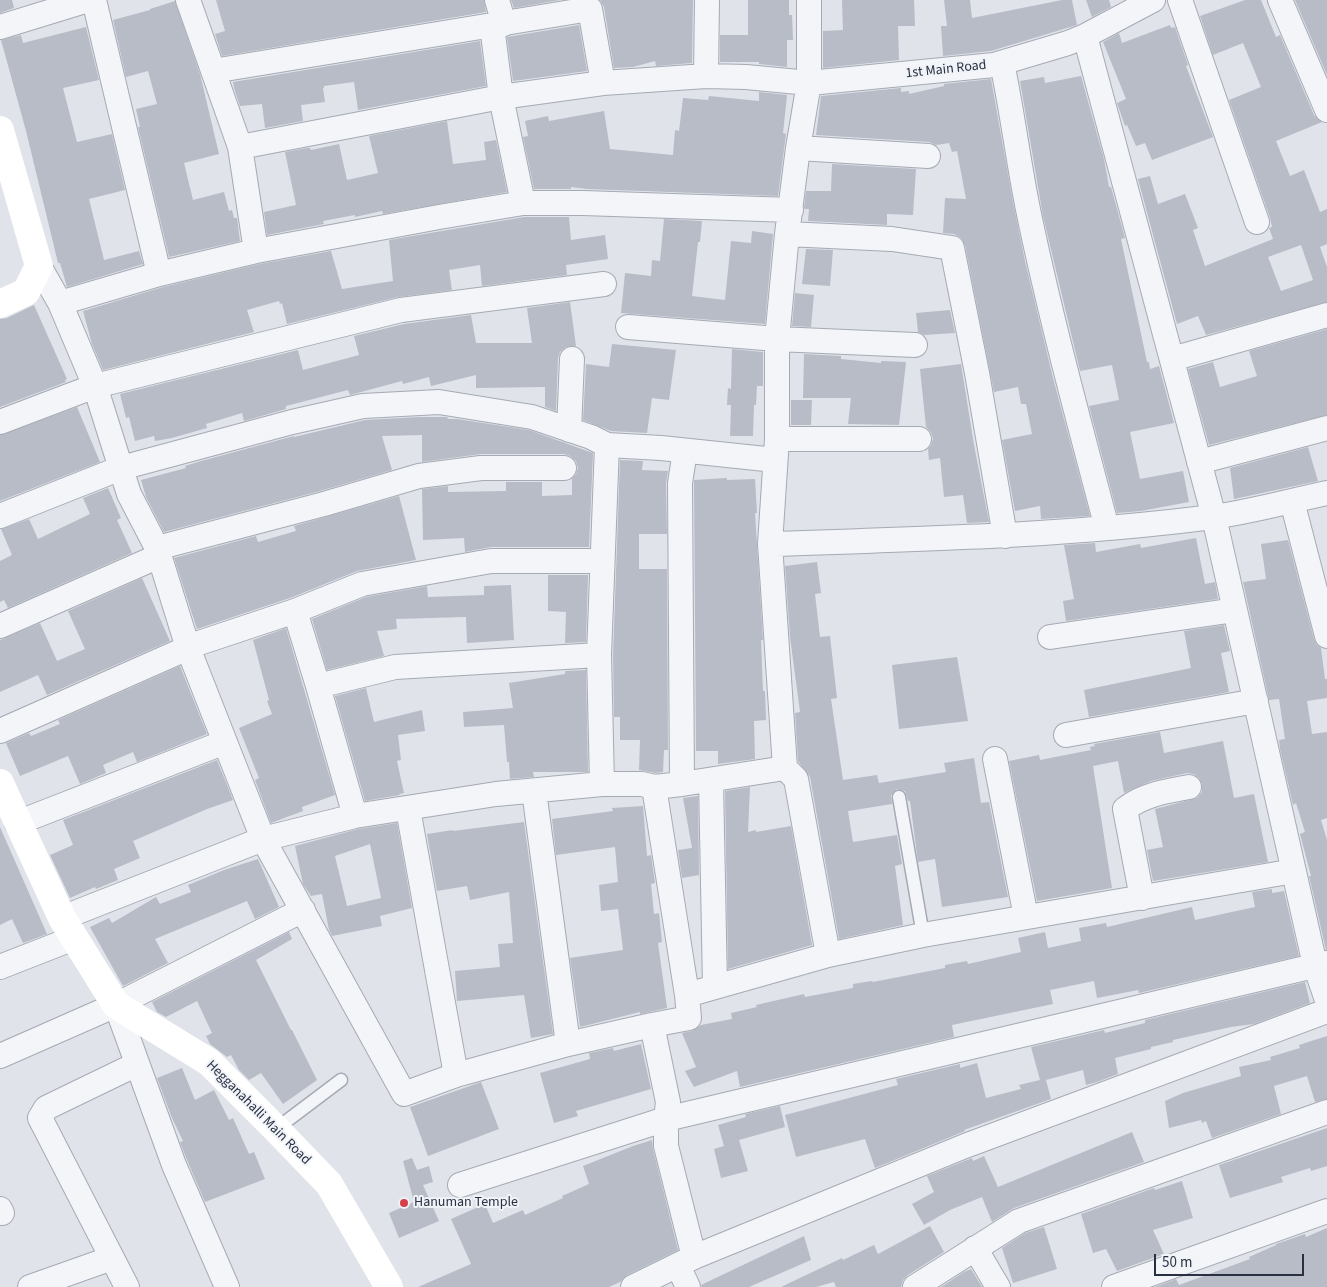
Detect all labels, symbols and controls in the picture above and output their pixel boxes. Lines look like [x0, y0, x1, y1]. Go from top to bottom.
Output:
street label: 1st Main Road [905, 57, 987, 83]
street label: Hegganahalli Main Road [202, 1057, 314, 1169]
place label: Hanuman Temple [414, 1195, 518, 1211]
marker: Hanuman Temple [398, 1197, 410, 1209]
scale bar [1157, 1244, 1307, 1276]
text: 50 m [1162, 1252, 1192, 1273]

